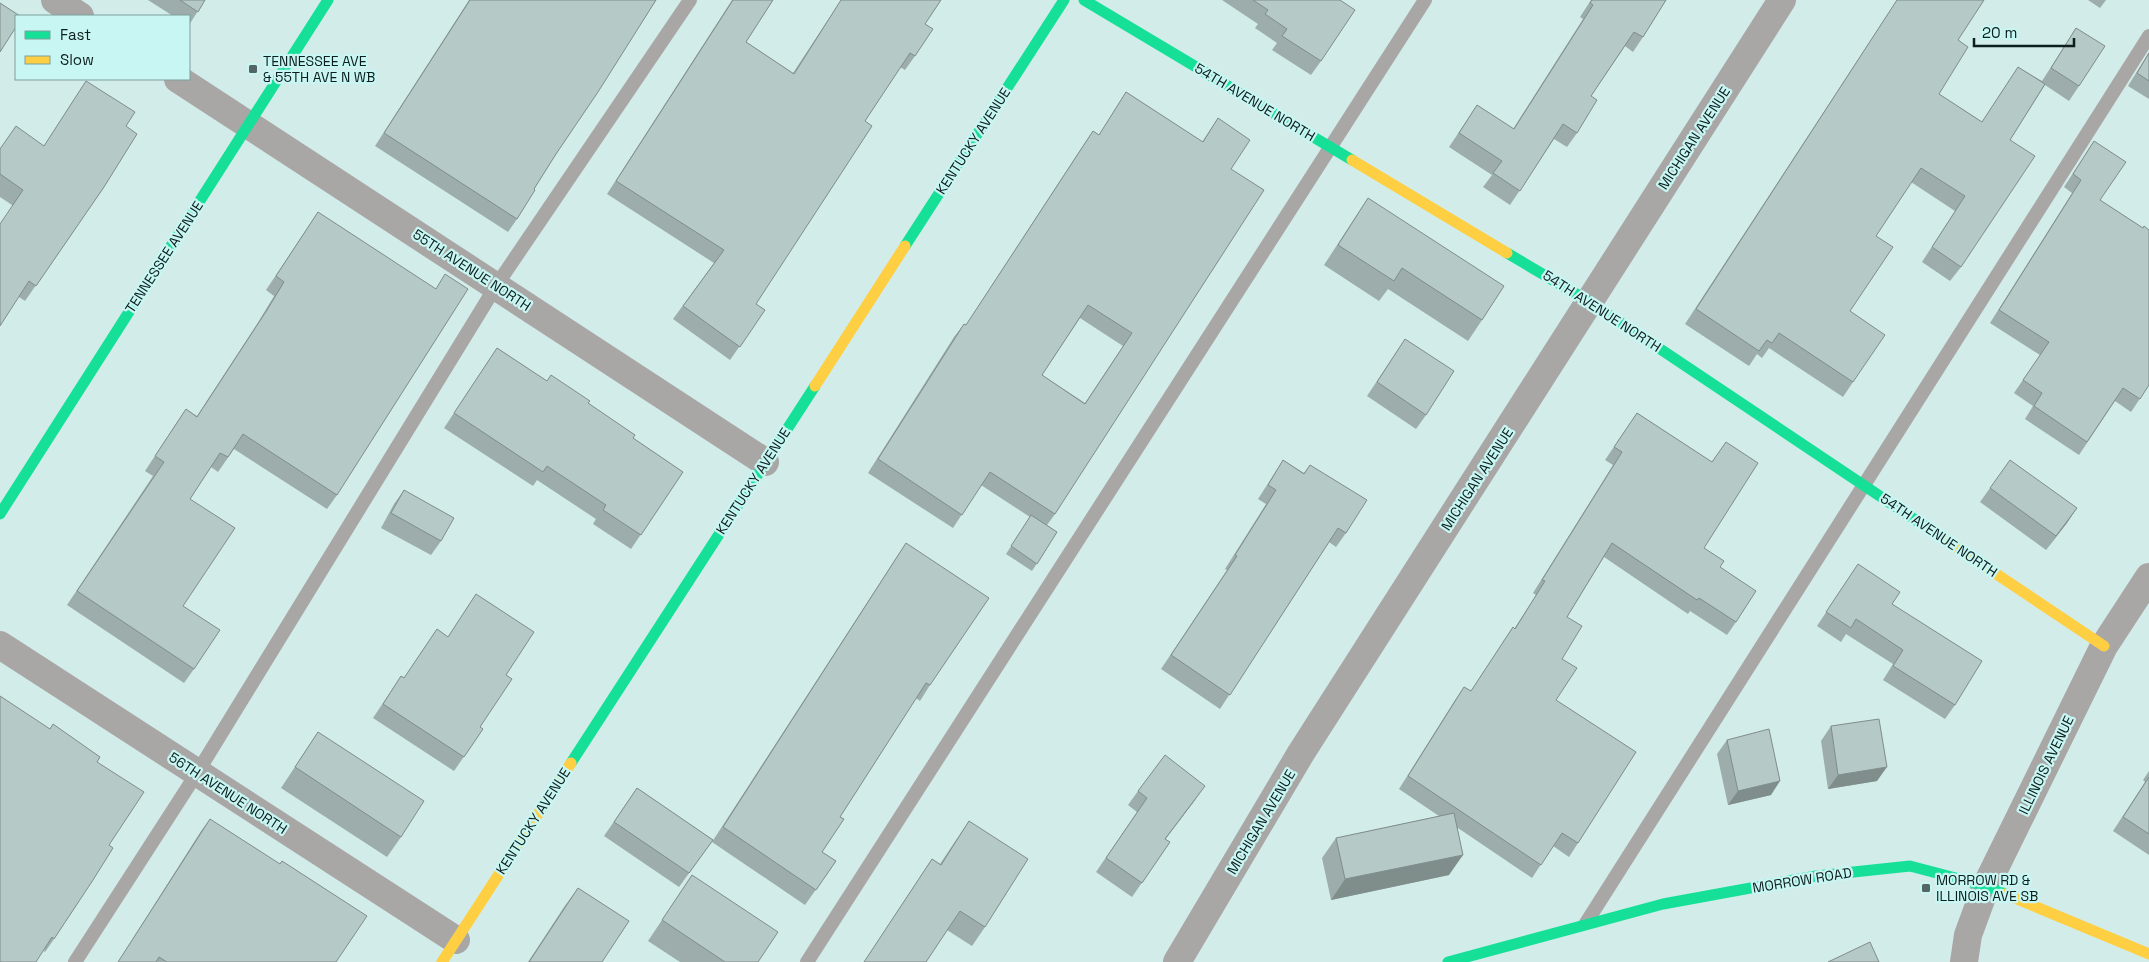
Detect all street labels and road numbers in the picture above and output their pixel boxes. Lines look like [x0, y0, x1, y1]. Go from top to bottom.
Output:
street label: 54TH AVENUE NORTH [1191, 59, 1319, 145]
street label: MICHIGAN AVENUE [1654, 83, 1734, 193]
street label: KENTUCKY AVENUE [932, 84, 1014, 198]
street label: TENNESSEE AVENUE [121, 197, 207, 316]
street label: 55TH AVENUE NORTH [410, 225, 534, 315]
street label: 54TH AVENUE NORTH [1539, 266, 1665, 356]
street label: KENTUCKY AVENUE [712, 424, 794, 538]
street label: MICHIGAN AVENUE [1437, 424, 1517, 534]
street label: 54TH AVENUE NORTH [1877, 489, 2001, 581]
street label: ILLINOIS AVENUE [2014, 713, 2078, 817]
street label: 56TH AVENUE NORTH [166, 748, 290, 838]
street label: KENTUCKY AVENUE [492, 764, 574, 878]
street label: MICHIGAN AVENUE [1223, 766, 1299, 878]
street label: MORROW ROAD [1751, 863, 1853, 897]

